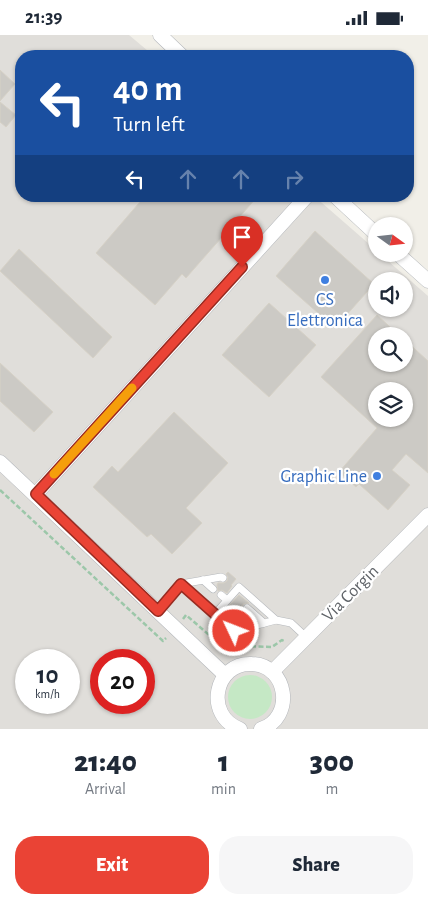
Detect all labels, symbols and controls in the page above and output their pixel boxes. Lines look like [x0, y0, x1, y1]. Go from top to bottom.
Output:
text: 21:39 [25, 8, 63, 27]
icon: left [30, 70, 95, 135]
text: 40 m [113, 72, 182, 107]
text: Turn left [113, 113, 185, 135]
icon: left [121, 165, 149, 193]
icon: ahead [174, 165, 202, 193]
icon: ahead [227, 165, 255, 193]
icon: right [280, 165, 308, 193]
pin [221, 216, 263, 267]
north arrow [368, 217, 412, 263]
map controls [368, 217, 413, 427]
icon: arrive [228, 223, 256, 251]
button: sound [368, 272, 413, 317]
marker: CS Elettronica [319, 274, 331, 286]
place label: CS Elettronica [287, 291, 363, 330]
button: search [368, 327, 413, 372]
button: layers [368, 382, 413, 427]
place label: Graphic Line [280, 468, 367, 486]
marker: Graphic Line [371, 470, 383, 482]
street label: Via Corgin [319, 562, 382, 625]
position arrow [207, 604, 259, 656]
speed limit sign: 20 [90, 649, 155, 714]
text: 10 [36, 663, 59, 688]
text: km/h [35, 688, 60, 700]
text: 21:40 [74, 747, 137, 777]
text: 1 [218, 747, 229, 777]
text: 300 [310, 747, 354, 777]
text: Arrival [85, 781, 126, 797]
text: min [211, 781, 236, 797]
text: m [326, 781, 338, 797]
button: Exit [15, 836, 209, 894]
button: Share [219, 836, 413, 894]

